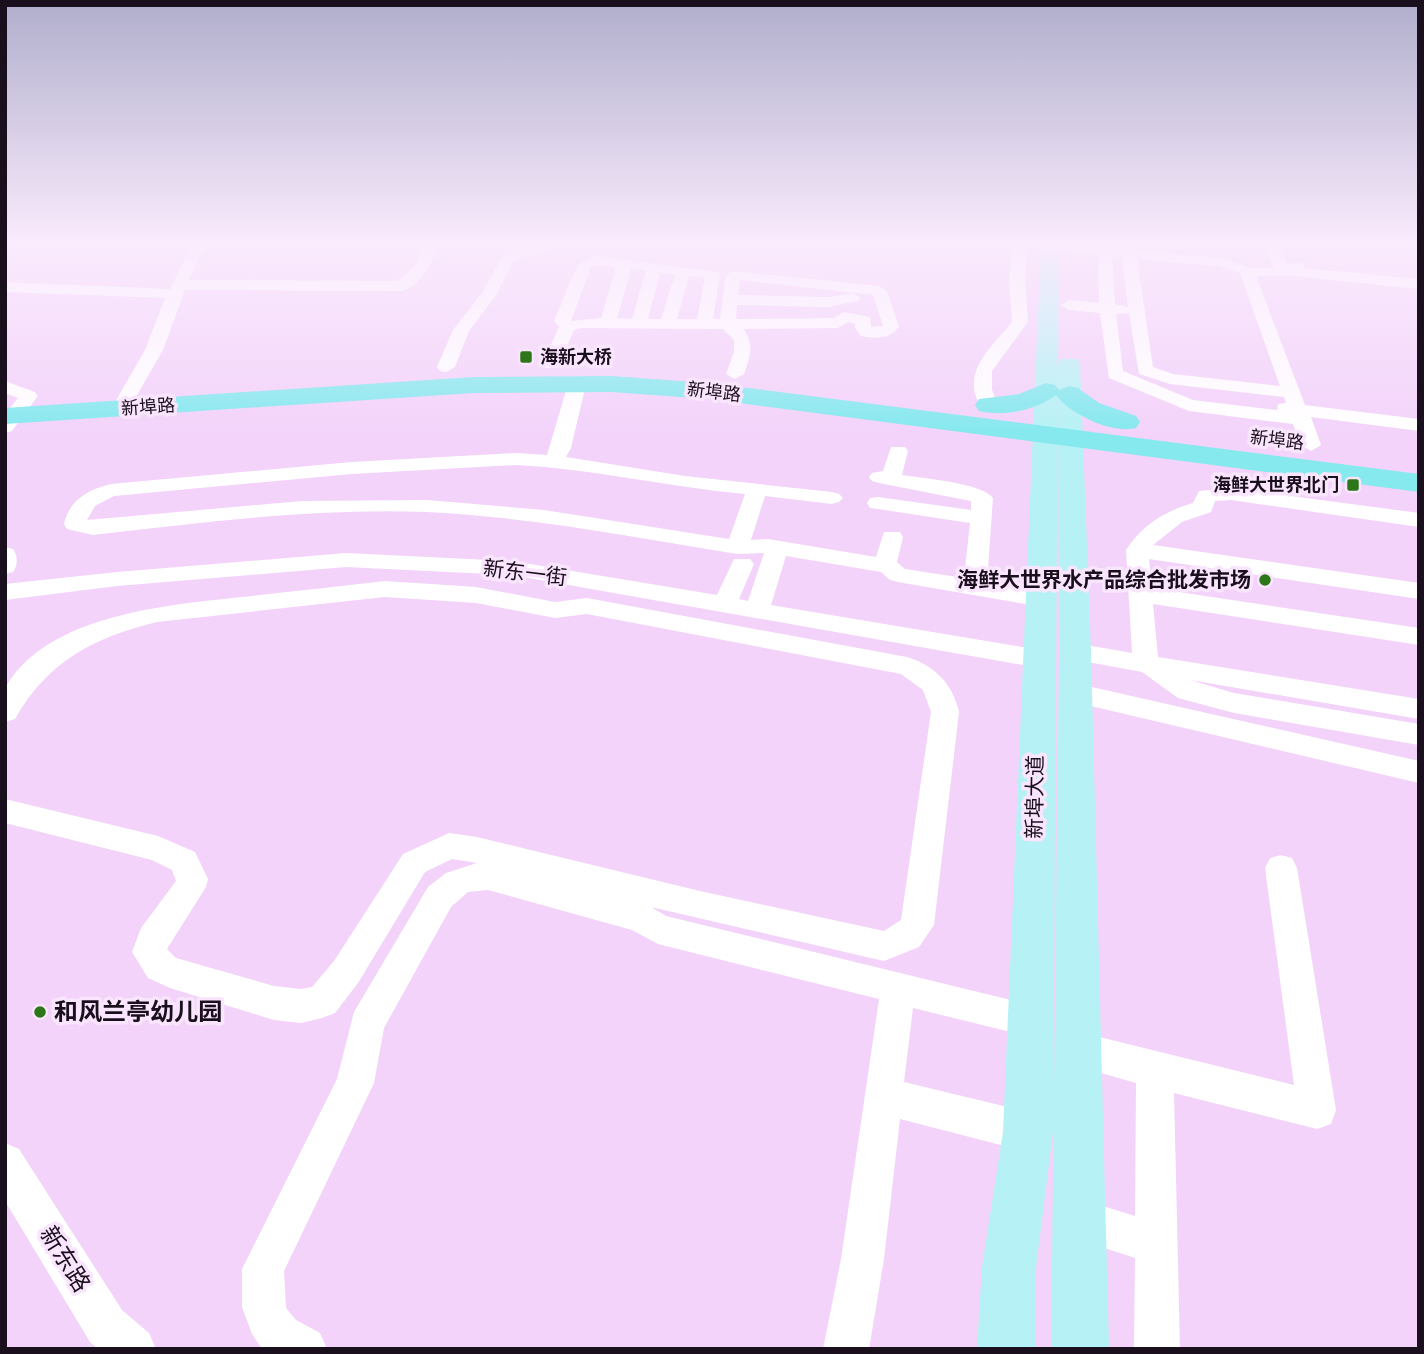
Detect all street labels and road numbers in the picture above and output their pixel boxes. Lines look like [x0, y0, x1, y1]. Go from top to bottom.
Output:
street label: 新埠路 [686, 379, 742, 405]
street label: 新埠路 [120, 395, 176, 419]
street label: 新埠路 [1249, 427, 1305, 453]
street label: 新东一街 [482, 556, 568, 589]
street label: 新埠大道 [1022, 755, 1047, 839]
street label: 新东路 [35, 1221, 96, 1296]

